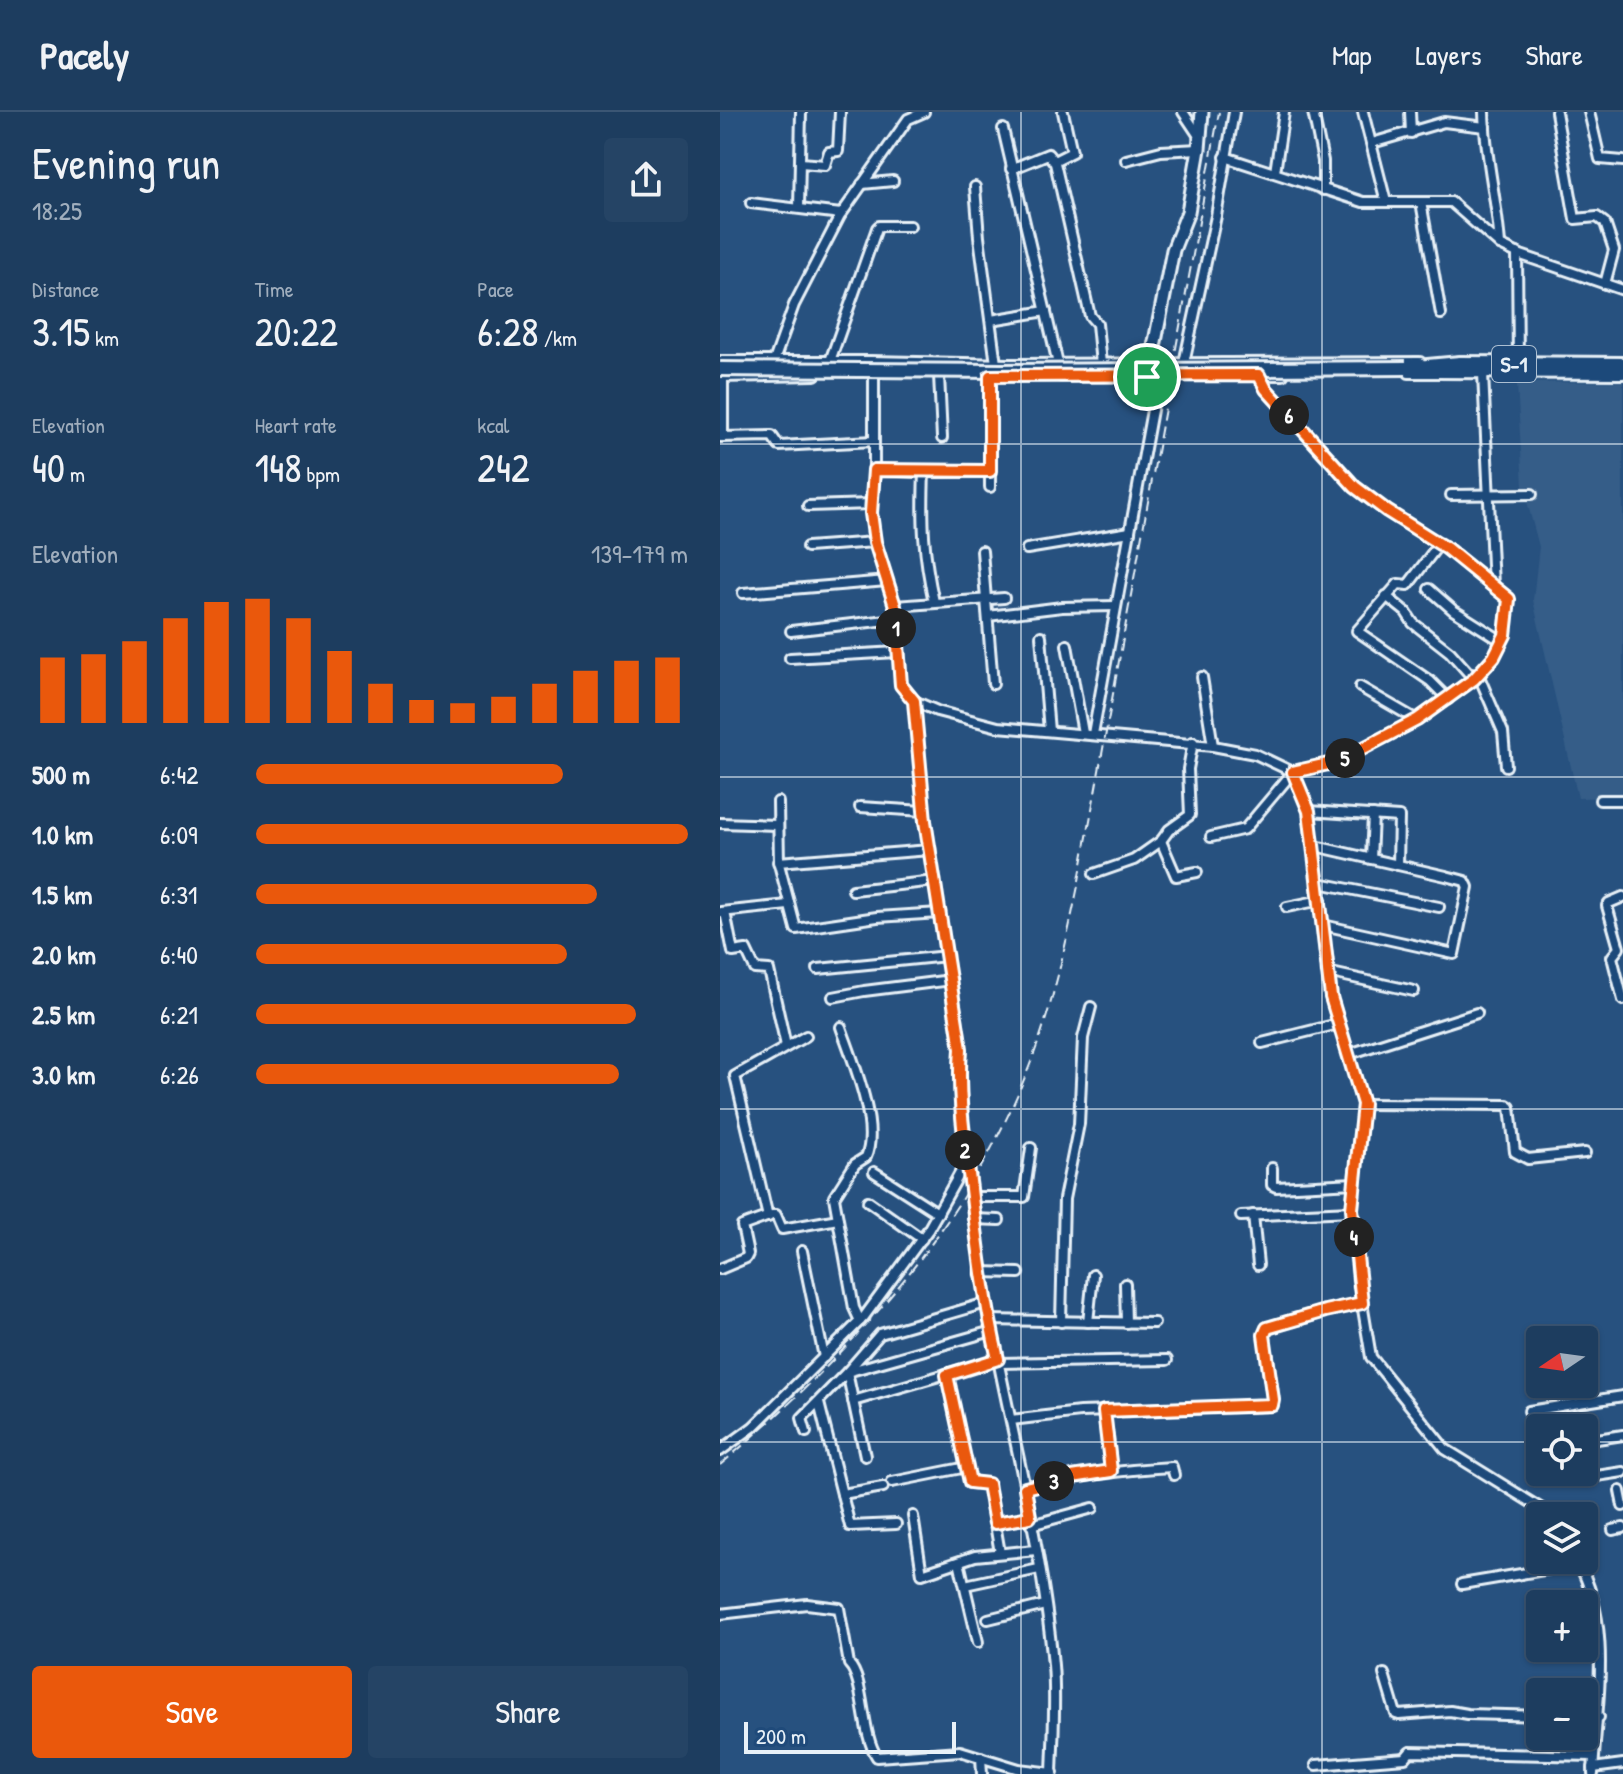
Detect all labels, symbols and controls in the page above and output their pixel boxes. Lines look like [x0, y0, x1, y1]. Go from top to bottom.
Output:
text: Pacely [40, 29, 129, 81]
text: Map [1332, 36, 1372, 74]
text: Layers [1416, 36, 1481, 74]
text: Share [1525, 36, 1583, 74]
text: Evening run [32, 133, 220, 193]
button: share [604, 138, 688, 222]
text: 18:25 [32, 193, 82, 228]
text: Distance [32, 274, 99, 304]
text: Time [255, 274, 294, 304]
text: Pace [477, 274, 514, 304]
text: 3.15 [32, 304, 90, 358]
text: 20:22 [255, 304, 338, 358]
text: 6:28 [477, 304, 539, 358]
text: km [90, 323, 119, 353]
text: /km [539, 323, 577, 353]
pin [1113, 343, 1181, 411]
road number: S-1 [1492, 346, 1536, 382]
icon: arrive [1125, 355, 1169, 399]
pin: 6 [1269, 395, 1309, 435]
text: 6 [1285, 400, 1293, 430]
text: Elevation [32, 410, 105, 440]
text: Heart rate [255, 410, 337, 440]
text: kcal [477, 410, 509, 440]
text: 40 [32, 440, 65, 494]
text: 148 [255, 440, 302, 494]
text: 242 [477, 440, 530, 494]
text: m [65, 459, 85, 489]
text: bpm [302, 459, 340, 489]
text: Elevation [32, 536, 118, 571]
text: 139–179 m [591, 536, 688, 571]
pin: 1 [876, 608, 916, 648]
text: 1 [892, 613, 900, 643]
pin: 5 [1325, 738, 1365, 778]
text: 5 [1340, 743, 1350, 773]
text: 500 m [32, 757, 90, 792]
text: 6:42 [160, 757, 198, 792]
text: 1.0 km [32, 817, 93, 852]
text: 6:09 [160, 817, 198, 852]
text: 1.5 km [32, 877, 92, 912]
text: 6:31 [160, 877, 198, 912]
text: 2.0 km [32, 937, 96, 972]
text: 6:40 [160, 937, 198, 972]
text: 2.5 km [32, 997, 95, 1032]
text: 6:21 [160, 997, 198, 1032]
text: 3.0 km [32, 1057, 95, 1092]
text: 6:26 [160, 1057, 199, 1092]
pin: 2 [945, 1130, 985, 1170]
text: 2 [960, 1135, 970, 1165]
pin: 4 [1334, 1217, 1374, 1257]
text: 4 [1350, 1222, 1358, 1252]
north arrow [1526, 1326, 1598, 1398]
map controls [1526, 1326, 1598, 1750]
button: locate [1526, 1414, 1598, 1486]
pin: 3 [1034, 1461, 1074, 1501]
text: 3 [1049, 1466, 1059, 1496]
button: layers [1526, 1502, 1598, 1574]
button: + [1526, 1590, 1598, 1662]
button: Save [32, 1666, 352, 1758]
button: Share [368, 1666, 688, 1758]
button: − [1526, 1678, 1598, 1750]
scale bar [744, 1718, 956, 1754]
text: 200 m [756, 1721, 806, 1751]

